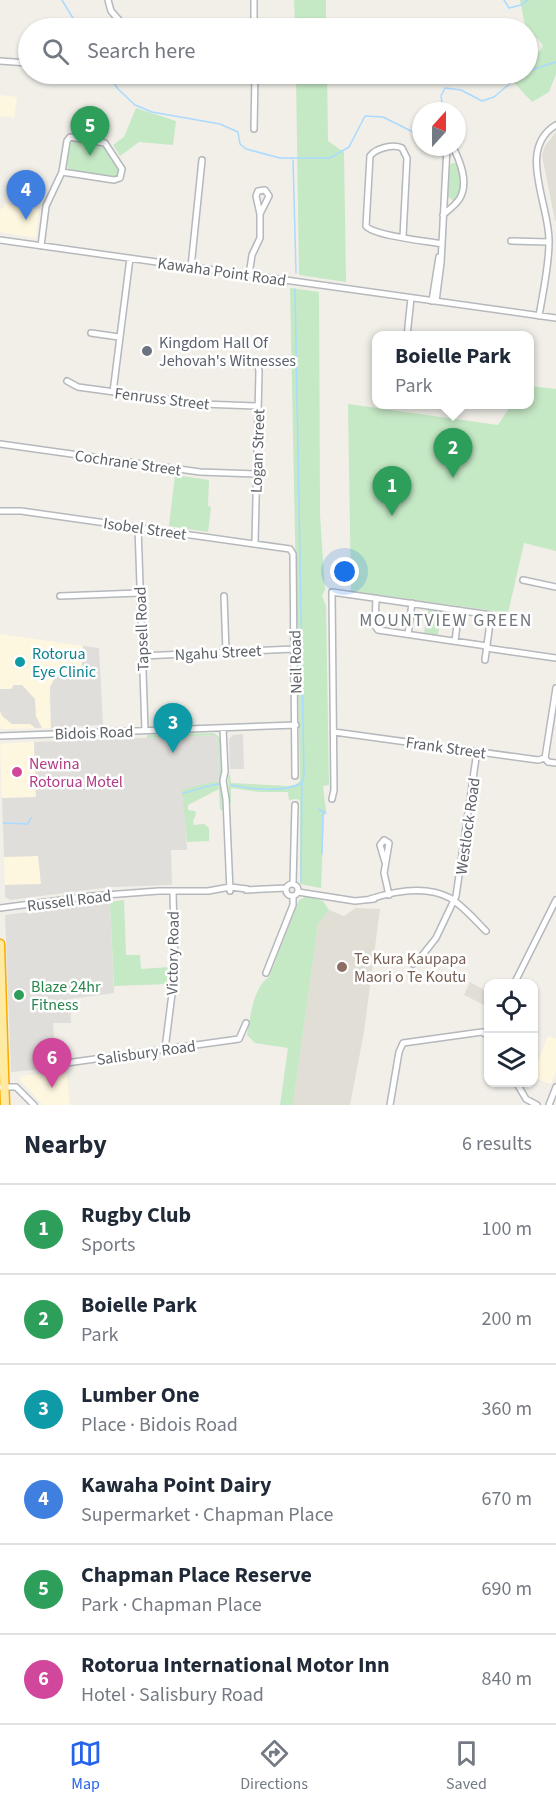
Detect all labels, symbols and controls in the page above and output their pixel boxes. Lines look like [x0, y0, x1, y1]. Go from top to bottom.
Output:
search box [18, 18, 538, 84]
icon: search [39, 35, 72, 68]
text: Search here [87, 35, 195, 67]
north arrow [412, 102, 466, 156]
pin: 5 [70, 106, 110, 156]
pin: 4 [6, 170, 46, 220]
street label: Kawaha Point Road [156, 252, 288, 292]
popup [372, 331, 534, 409]
place label: Kingdom Hall Of Jehovah's Witnesses [159, 332, 296, 372]
text: Boielle Park [395, 340, 511, 372]
marker: Kingdom Hall Of Jehovah's Witnesses [140, 344, 154, 358]
text: Park [395, 372, 432, 400]
street label: Fenruss Street [113, 382, 211, 416]
street label: Logan Street [246, 408, 270, 493]
pin: 2 [434, 428, 472, 478]
street label: Cochrane Street [73, 445, 183, 481]
pin: 1 [372, 466, 412, 516]
street label: Isobel Street [102, 512, 188, 546]
your location [330, 557, 359, 586]
street label: Tapsell Road [130, 586, 154, 672]
district label: MOUNTVIEW GREEN [359, 608, 533, 633]
street label: Neil Road [284, 630, 308, 694]
street label: Ngahu Street [174, 640, 263, 666]
place label: Rotorua Eye Clinic [32, 643, 96, 683]
marker: Rotorua Eye Clinic [13, 655, 27, 669]
pin: 3 [154, 704, 192, 753]
street label: Bidois Road [54, 721, 134, 745]
street label: Frank Street [404, 731, 488, 765]
place label: Newina Rotorua Motel [29, 753, 123, 793]
marker: Newina Rotorua Motel [10, 765, 24, 779]
street label: Westlock Road [450, 776, 486, 876]
street label: Russell Road [26, 885, 113, 917]
street label: Victory Road [161, 911, 185, 995]
place label: Te Kura Kaupapa Maori o Te Koutu [354, 948, 466, 988]
marker: Te Kura Kaupapa Maori o Te Koutu [335, 960, 349, 974]
place label: Blaze 24hr Fitness [31, 976, 101, 1016]
map controls [484, 979, 538, 1087]
button: locate [484, 979, 538, 1033]
marker: Blaze 24hr Fitness [12, 988, 26, 1002]
button: layers [484, 1033, 538, 1087]
street label: Salisbury Road [95, 1035, 197, 1071]
pin: 6 [32, 1038, 72, 1088]
text: Nearby [24, 1126, 107, 1163]
text: 6 results [462, 1130, 532, 1158]
text: Rugby Club [81, 1199, 191, 1231]
text: 1 [38, 1215, 49, 1243]
text: 100 m [482, 1215, 532, 1243]
text: Sports [81, 1231, 136, 1259]
text: Boielle Park [81, 1289, 197, 1321]
text: 2 [38, 1305, 49, 1333]
text: 200 m [482, 1305, 532, 1333]
text: Park [81, 1321, 118, 1349]
text: Lumber One [81, 1379, 200, 1411]
text: 3 [38, 1395, 49, 1423]
text: 360 m [482, 1395, 532, 1423]
text: Place · Bidois Road [81, 1411, 238, 1439]
text: Kawaha Point Dairy [81, 1469, 271, 1501]
text: 4 [38, 1485, 49, 1513]
text: 670 m [482, 1485, 532, 1513]
text: Supermarket · Chapman Place [81, 1501, 333, 1529]
text: Chapman Place Reserve [81, 1559, 312, 1591]
text: 5 [38, 1575, 49, 1603]
text: 690 m [482, 1575, 532, 1603]
text: Park · Chapman Place [81, 1591, 262, 1619]
text: Rotorua International Motor Inn [81, 1649, 390, 1681]
text: 6 [38, 1665, 49, 1693]
text: 840 m [482, 1665, 532, 1693]
text: Hotel · Salisbury Road [81, 1681, 264, 1709]
tab: Map [69, 1737, 102, 1795]
tab: Directions [240, 1737, 308, 1795]
tab: Saved [446, 1737, 487, 1795]

